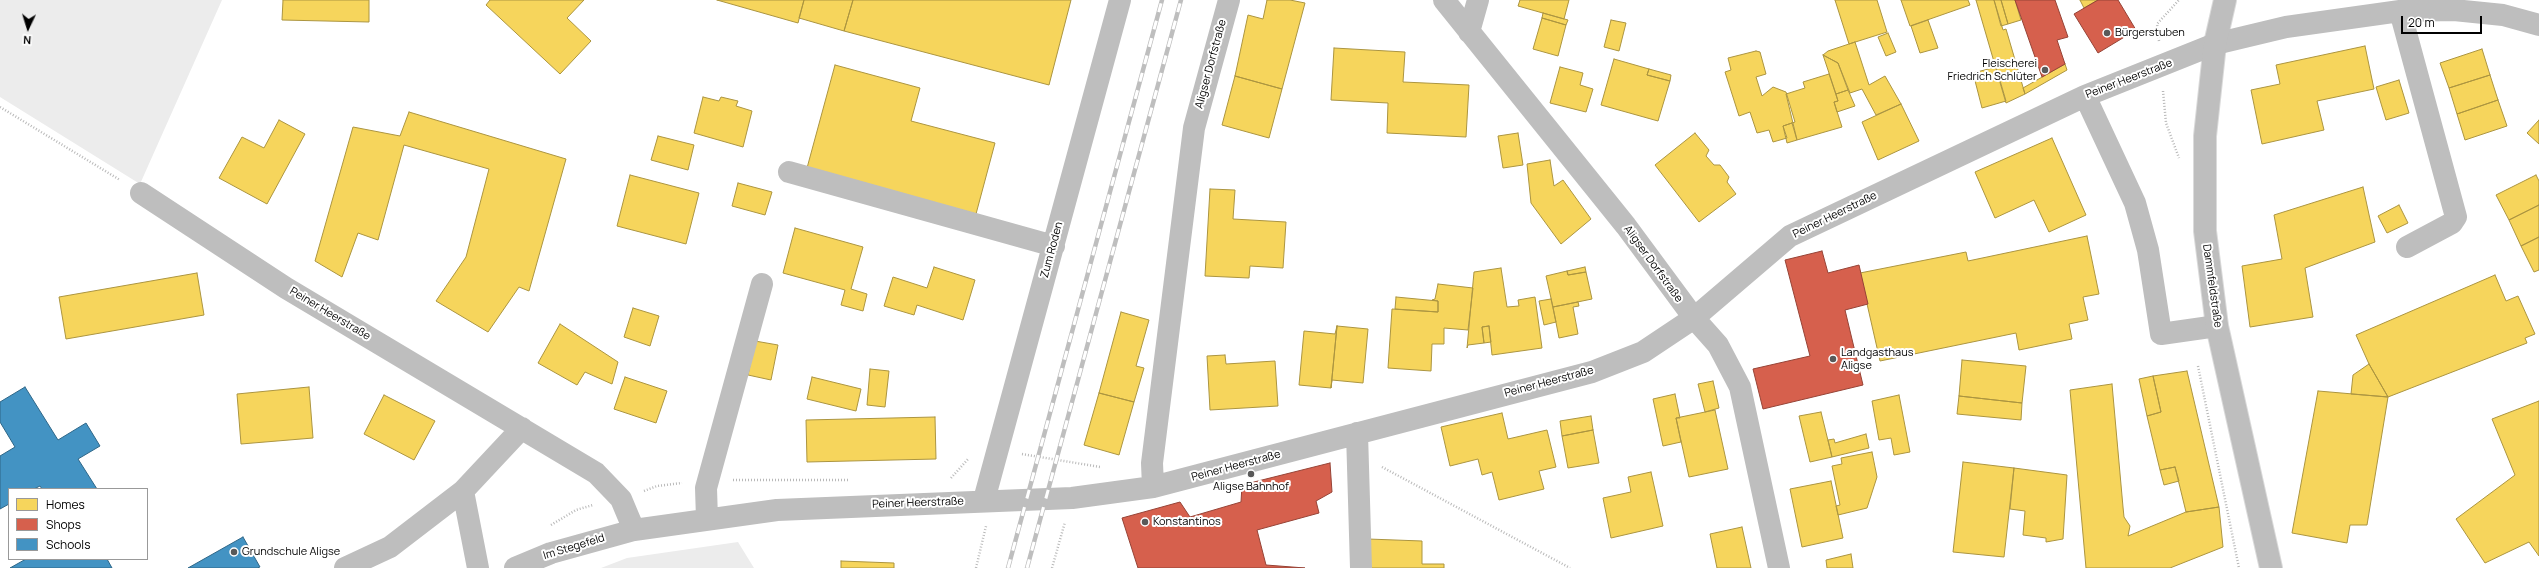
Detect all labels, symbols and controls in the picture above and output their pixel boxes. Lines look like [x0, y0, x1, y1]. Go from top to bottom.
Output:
north arrow [8, 8, 48, 48]
scale bar [2403, 8, 2484, 34]
text: 20 m [2408, 14, 2435, 31]
street label: Aligser Dorfstraße [1193, 18, 1229, 110]
place label: Bürgerstuben [2115, 26, 2185, 40]
marker: Bürgerstuben [2102, 28, 2112, 38]
text: N [23, 33, 32, 48]
street label: Peiner Heerstraße [2084, 56, 2174, 102]
place label: Fleischerei Friedrich Schlüter [1948, 57, 2037, 83]
marker: Fleischerei Friedrich Schlüter [2040, 65, 2050, 75]
street label: Peiner Heerstraße [1791, 189, 1879, 241]
street label: Zum Roden [1038, 220, 1066, 280]
street label: Aligser Dorfstraße [1621, 223, 1685, 305]
street label: Dammfeldstraße [2200, 243, 2224, 329]
street label: Peiner Heerstraße [287, 285, 373, 343]
place label: Landgasthaus Aligse [1841, 346, 1913, 372]
marker: Landgasthaus Aligse [1828, 354, 1838, 364]
street label: Peiner Heerstraße [1503, 364, 1595, 400]
street label: Peiner Heerstraße [1190, 448, 1282, 484]
marker: Aligse Bahnhof [1246, 469, 1256, 479]
place label: Aligse Bahnhof [1213, 480, 1289, 494]
legend [8, 488, 148, 560]
street label: Peiner Heerstraße [872, 495, 964, 511]
text: Homes [46, 496, 85, 513]
place label: Konstantinos [1153, 515, 1221, 529]
text: Shops [46, 516, 81, 533]
marker: Konstantinos [1140, 517, 1150, 527]
street label: Im Stegefeld [542, 531, 606, 563]
text: Schools [46, 536, 90, 553]
place label: Grundschule Aligse [242, 545, 340, 559]
marker: Grundschule Aligse [229, 547, 239, 557]

